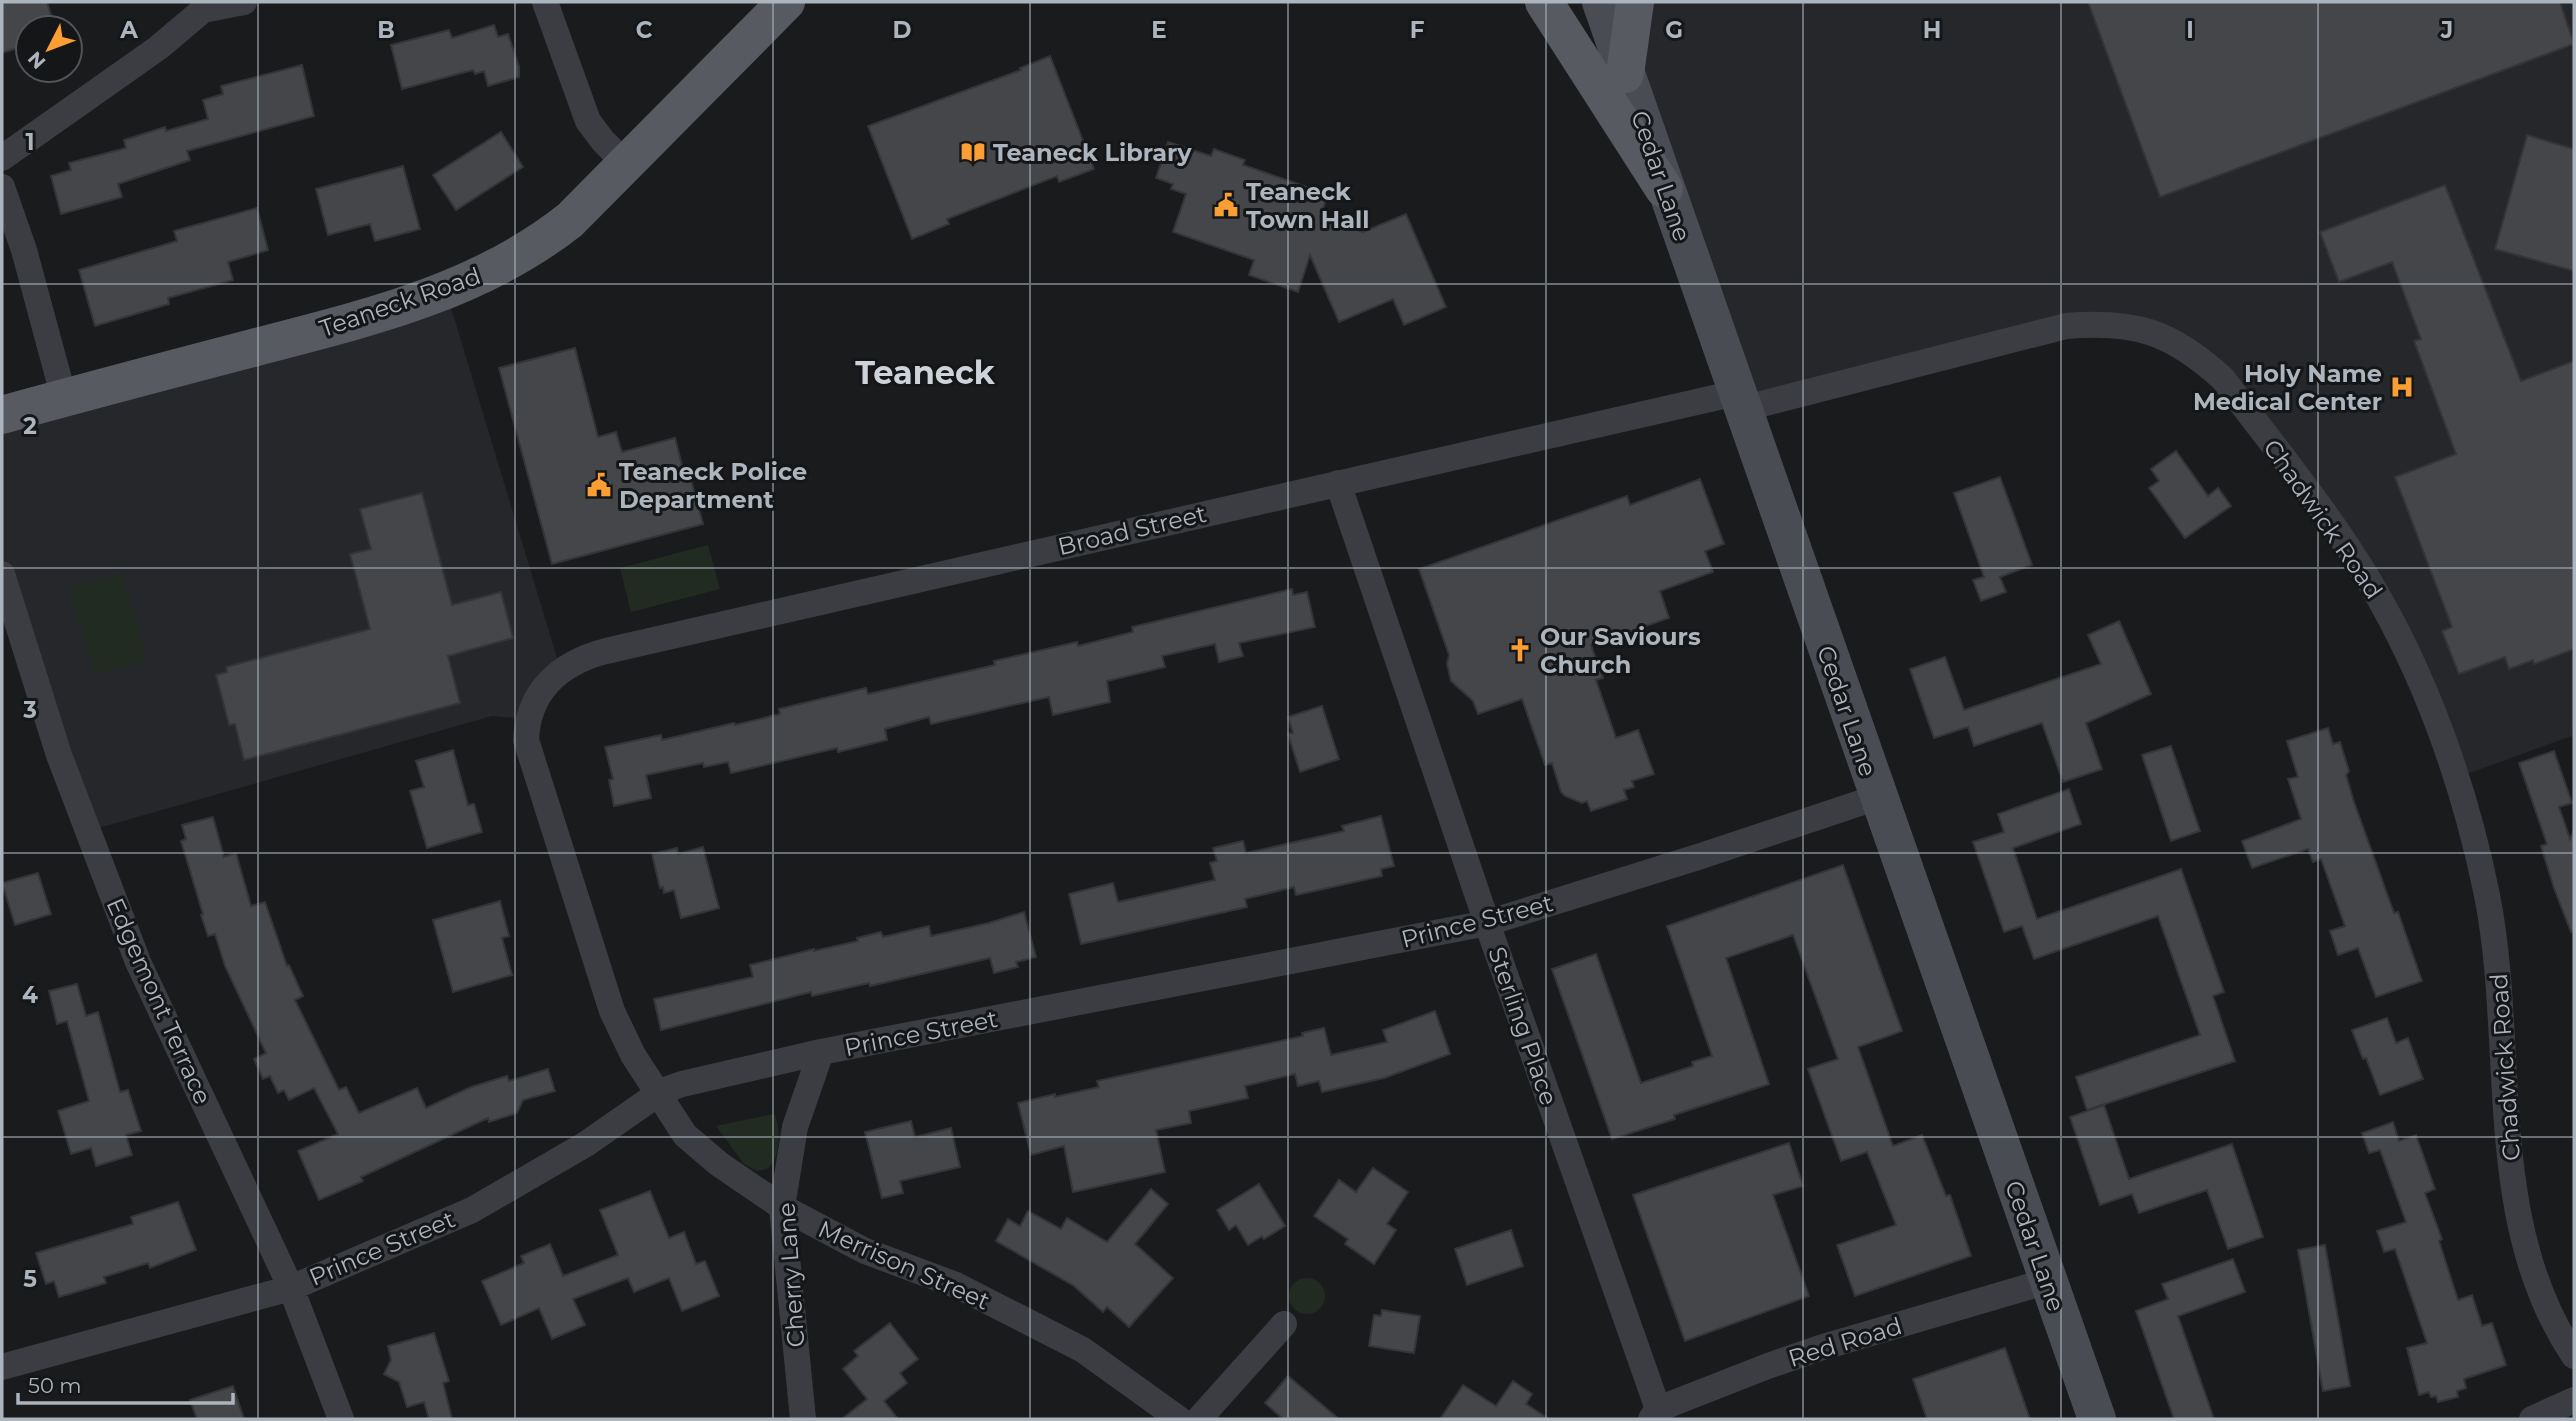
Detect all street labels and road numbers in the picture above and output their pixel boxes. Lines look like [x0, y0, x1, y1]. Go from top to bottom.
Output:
street label: Cedar Lane [1625, 107, 1697, 245]
street label: Teaneck Road [316, 261, 484, 343]
street label: Chadwick Road [2257, 434, 2389, 604]
street label: Broad Street [1055, 499, 1209, 561]
street label: Cedar Lane [1811, 642, 1883, 780]
street label: Prince Street [1398, 888, 1556, 954]
street label: Edgemont Terrace [100, 893, 218, 1109]
street label: Sterling Place [1482, 943, 1564, 1109]
street label: Chadwick Road [2484, 972, 2526, 1162]
street label: Prince Street [842, 1004, 1000, 1062]
street label: Cedar Lane [1999, 1177, 2071, 1315]
street label: Cherry Lane [771, 1202, 811, 1348]
street label: Prince Street [305, 1204, 459, 1292]
street label: Merrison Street [814, 1214, 994, 1316]
street label: Red Road [1785, 1311, 1905, 1373]

